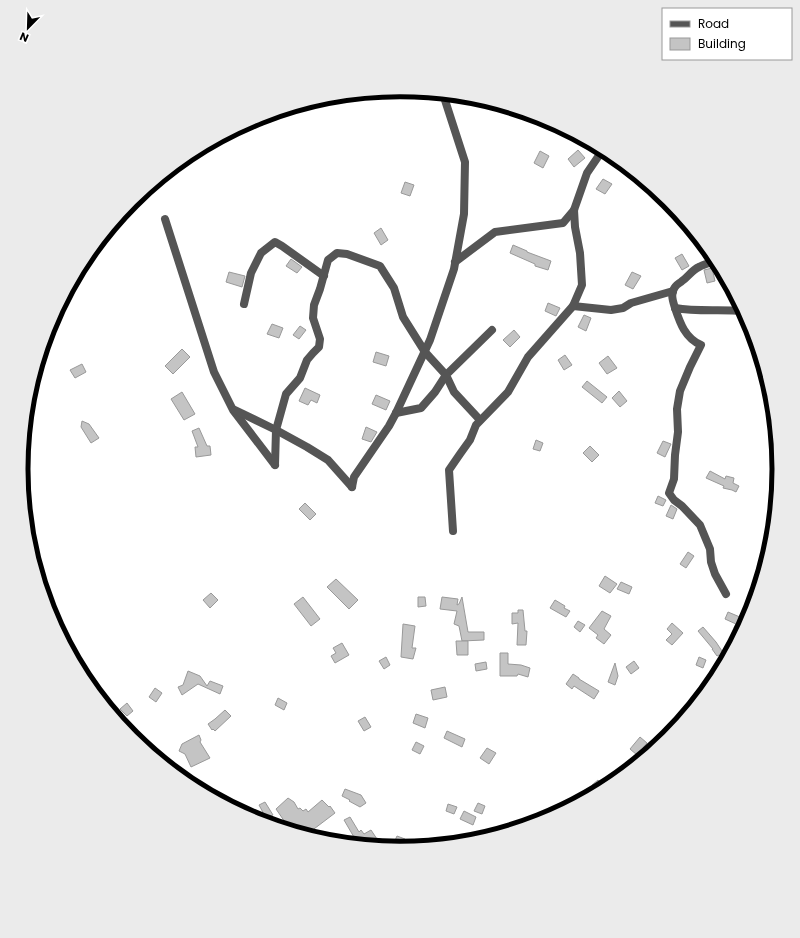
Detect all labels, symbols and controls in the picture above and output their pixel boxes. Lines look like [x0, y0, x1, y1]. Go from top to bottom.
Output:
north arrow [8, 8, 48, 48]
legend [662, 8, 792, 60]
text: Road [698, 15, 729, 32]
text: N [17, 28, 31, 46]
text: Building [698, 35, 746, 52]

